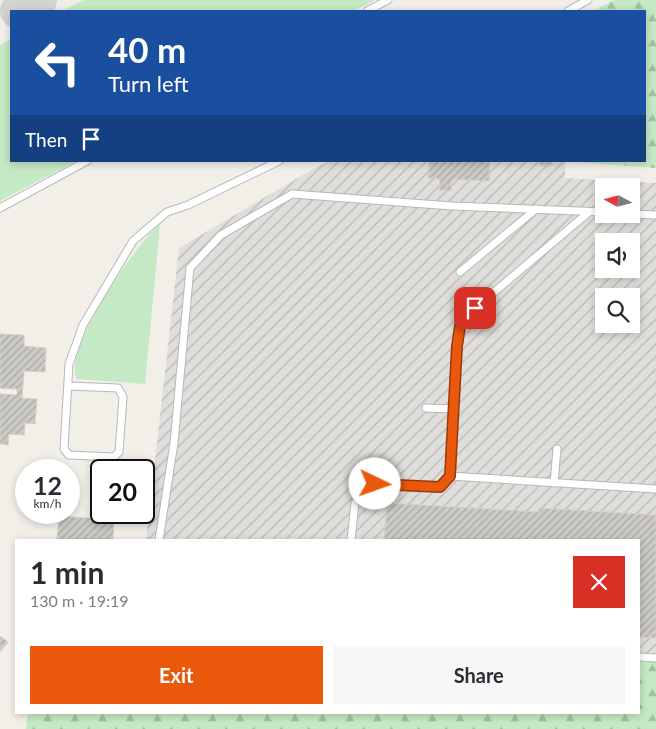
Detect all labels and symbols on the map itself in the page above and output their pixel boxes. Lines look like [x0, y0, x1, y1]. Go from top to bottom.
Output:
north arrow [595, 178, 640, 222]
pin [454, 287, 496, 329]
position arrow [348, 457, 400, 509]
speed limit sign: 20 [90, 459, 155, 524]

